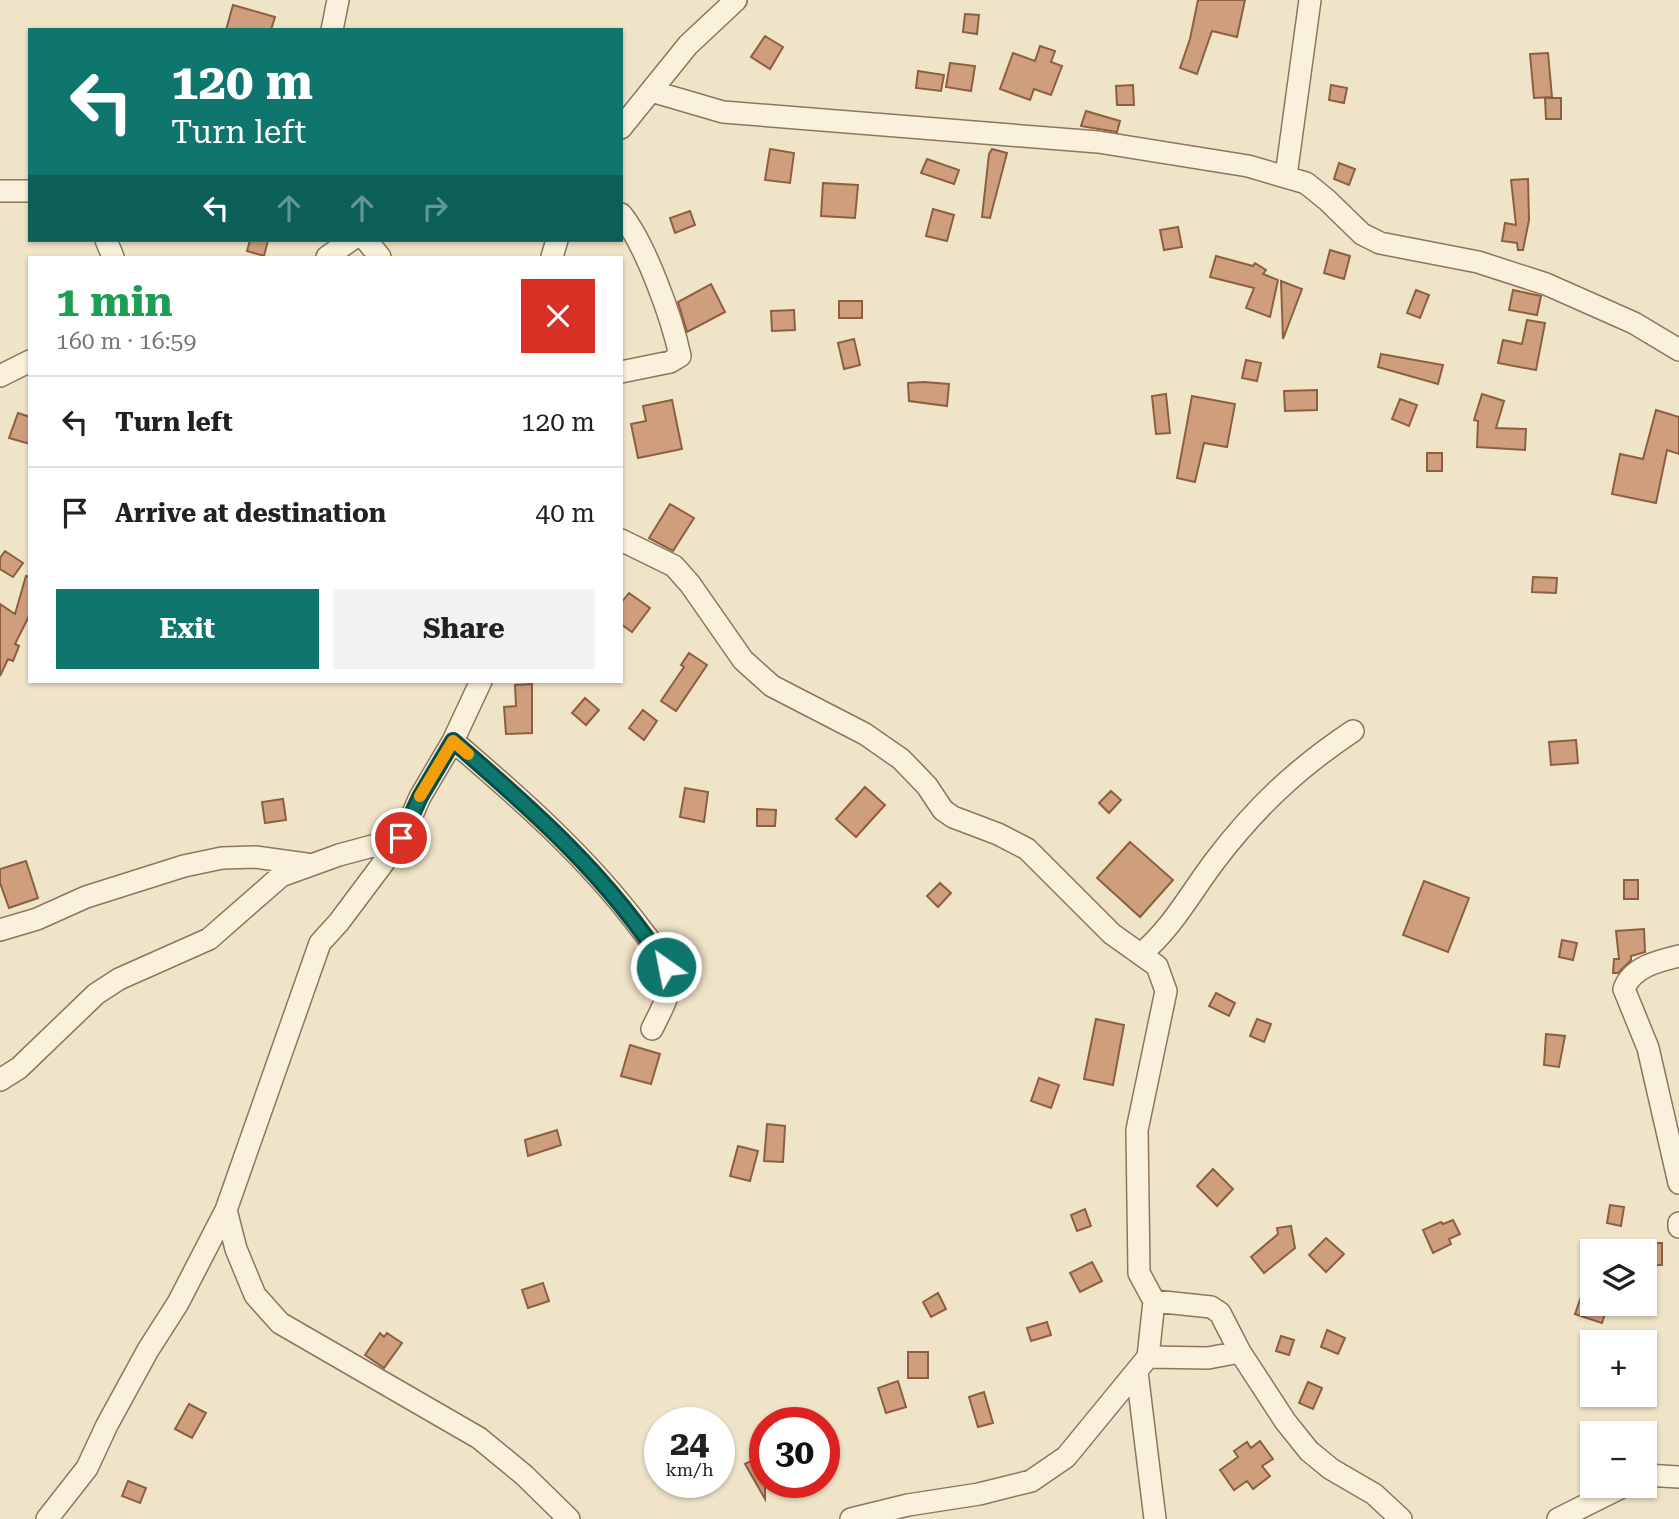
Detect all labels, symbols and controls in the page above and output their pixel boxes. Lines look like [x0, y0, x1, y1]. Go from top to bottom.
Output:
text: 120 m [171, 54, 313, 111]
icon: left [56, 56, 147, 147]
text: Turn left [171, 113, 306, 151]
icon: left [197, 189, 235, 227]
icon: ahead [270, 189, 308, 227]
icon: ahead [343, 189, 381, 227]
icon: right [416, 189, 454, 227]
text: 1 min [56, 277, 173, 326]
button: close [521, 279, 595, 353]
text: 160 m · 16:59 [56, 328, 196, 355]
icon: left [56, 403, 94, 441]
text: Turn left [115, 407, 233, 437]
text: 120 m [521, 407, 595, 437]
icon: arrive [56, 494, 94, 532]
text: Arrive at destination [115, 498, 386, 528]
text: 40 m [536, 498, 595, 528]
button: Exit [56, 589, 319, 669]
button: Share [333, 589, 595, 669]
pin [371, 808, 431, 868]
icon: arrive [382, 819, 420, 857]
position arrow [629, 930, 703, 1004]
map controls [1580, 1239, 1657, 1498]
button: layers [1580, 1239, 1657, 1316]
button: + [1580, 1330, 1657, 1407]
speed limit sign: 30 [749, 1407, 840, 1498]
button: − [1580, 1421, 1657, 1498]
text: 24 [670, 1423, 709, 1464]
text: km/h [665, 1459, 714, 1480]

